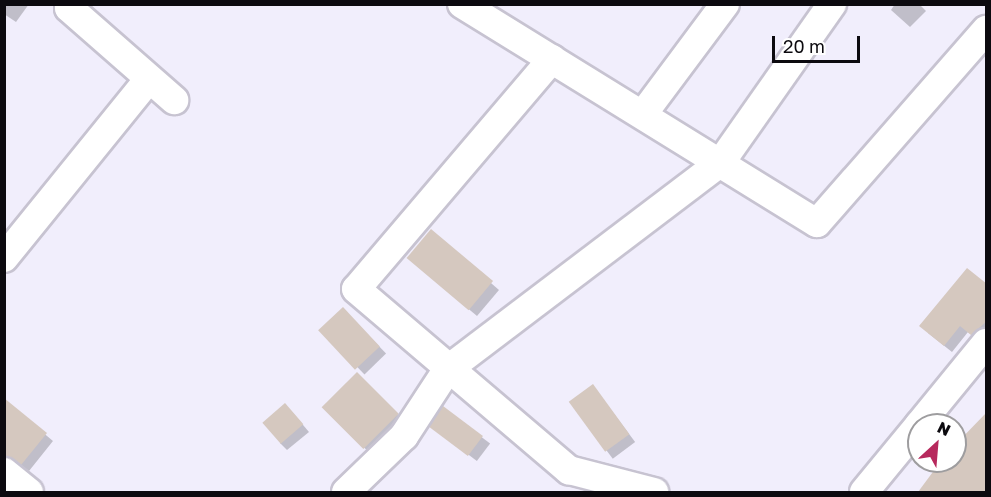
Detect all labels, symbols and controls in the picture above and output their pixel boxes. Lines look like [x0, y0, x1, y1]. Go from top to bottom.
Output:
scale bar [775, 24, 864, 62]
text: 20 m [783, 35, 825, 57]
north arrow [907, 413, 967, 473]
text: N [934, 417, 954, 440]

